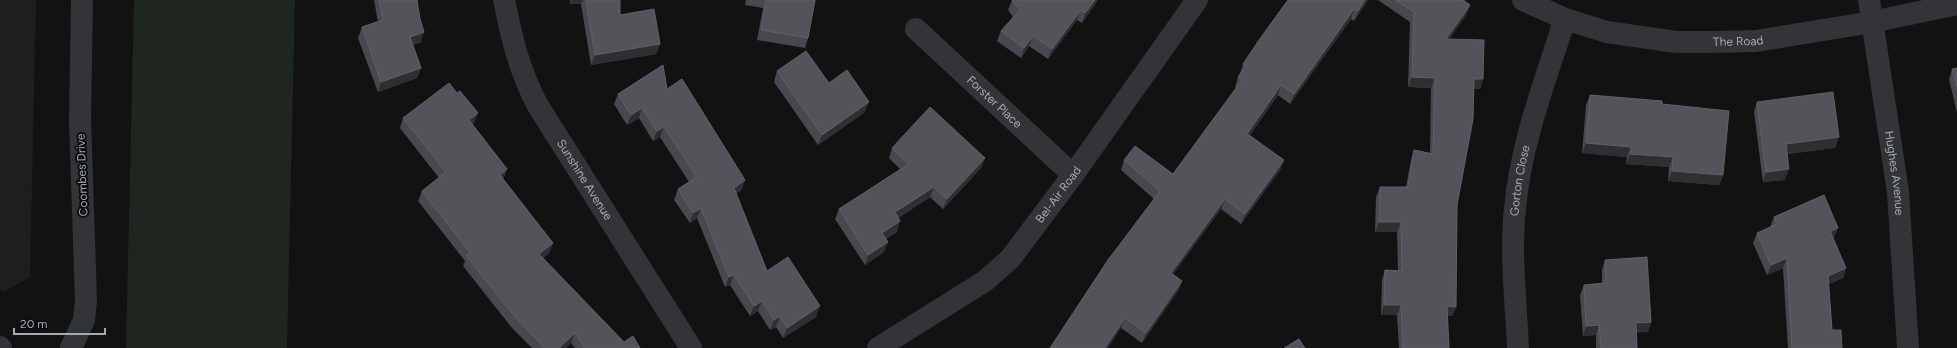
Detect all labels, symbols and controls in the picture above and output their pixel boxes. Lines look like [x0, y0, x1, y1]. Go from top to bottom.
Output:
street label: The Road [1713, 33, 1764, 49]
street label: Forster Place [964, 73, 1025, 131]
street label: Hughes Avenue [1882, 130, 1907, 216]
street label: Coombes Drive [74, 133, 90, 217]
street label: Sunshine Avenue [554, 137, 616, 223]
street label: Gorton Close [1507, 143, 1533, 217]
street label: Bel-Air Road [1033, 164, 1084, 226]
scale bar [14, 310, 105, 336]
text: 20 m [20, 317, 48, 331]

